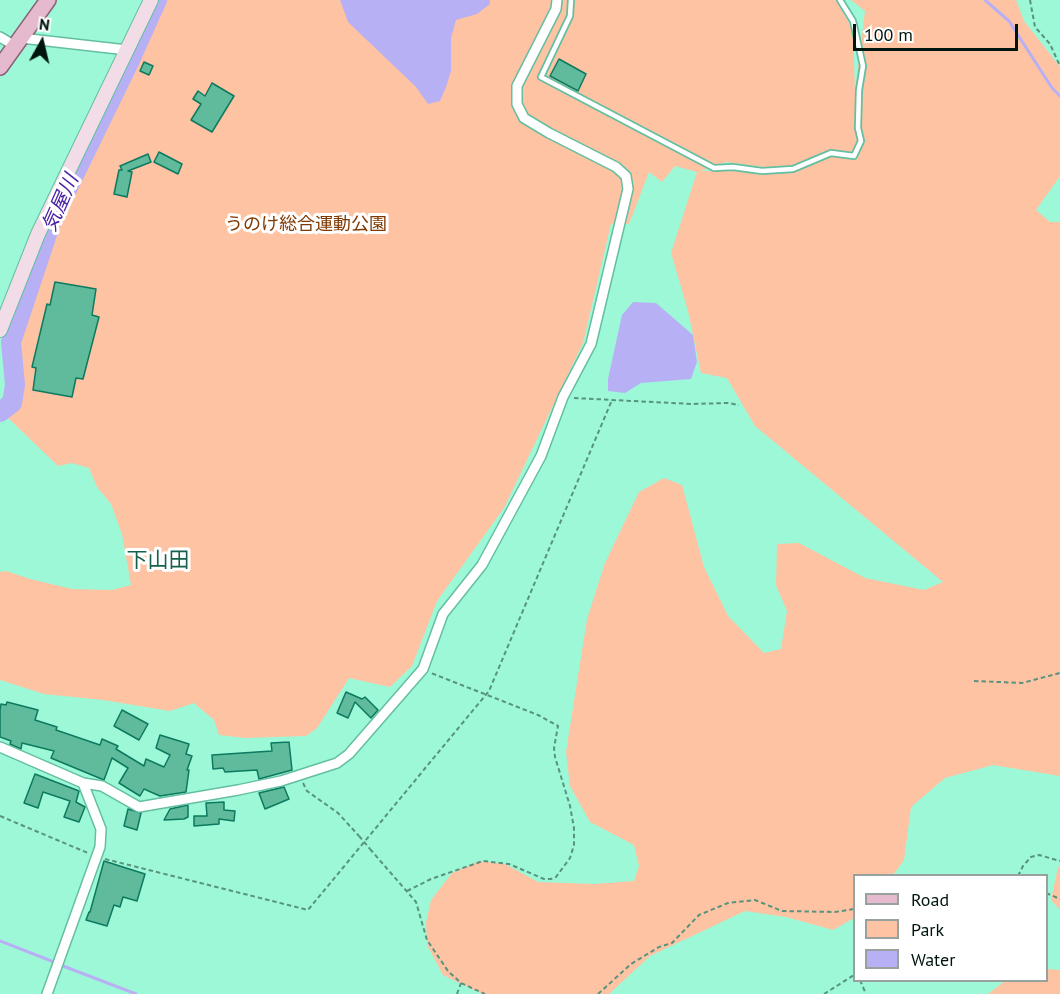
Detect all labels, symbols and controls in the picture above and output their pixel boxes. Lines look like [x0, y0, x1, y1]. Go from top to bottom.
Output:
north arrow [12, 12, 72, 72]
scale bar [856, 12, 1021, 50]
text: N [38, 14, 51, 35]
text: 100 m [864, 23, 913, 46]
water label: 気屋川 [38, 171, 84, 235]
park label: うのけ総合運動公園 [225, 214, 387, 236]
district label: 下山田 [127, 548, 189, 574]
legend [853, 874, 1048, 982]
text: Road [911, 888, 949, 911]
text: Park [911, 918, 944, 941]
text: Water [911, 948, 955, 971]

